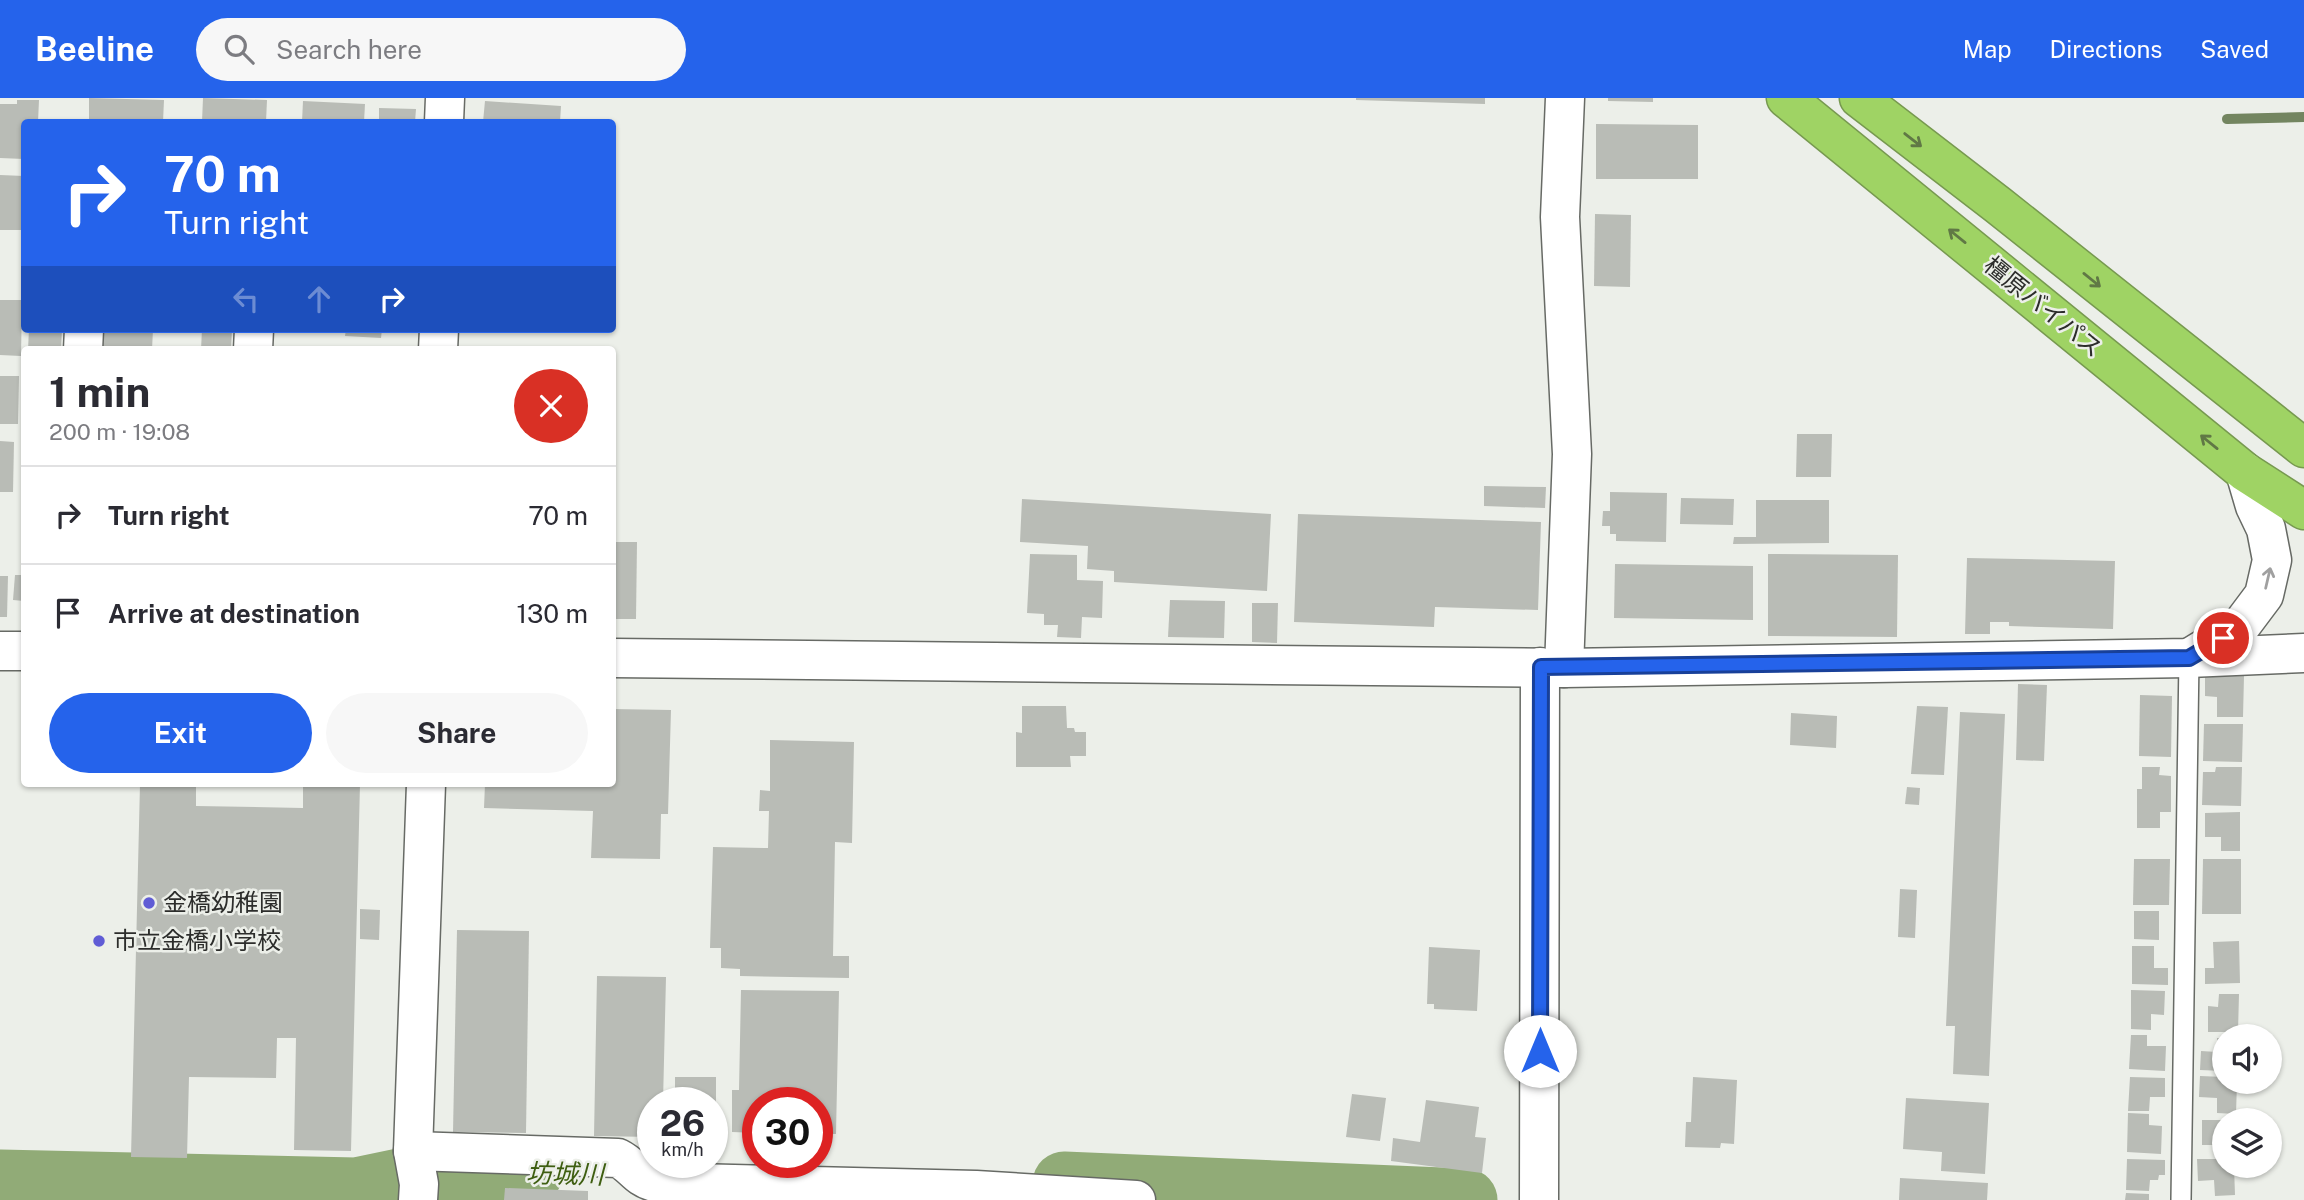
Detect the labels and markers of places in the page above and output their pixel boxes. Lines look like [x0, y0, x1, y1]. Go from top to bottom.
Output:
pin [2193, 608, 2253, 668]
place label: 金橋幼稚園 [163, 888, 283, 916]
marker: 金橋幼稚園 [141, 895, 157, 911]
place label: 市立金橋小学校 [113, 926, 281, 954]
marker: 市立金橋小学校 [91, 933, 107, 949]

